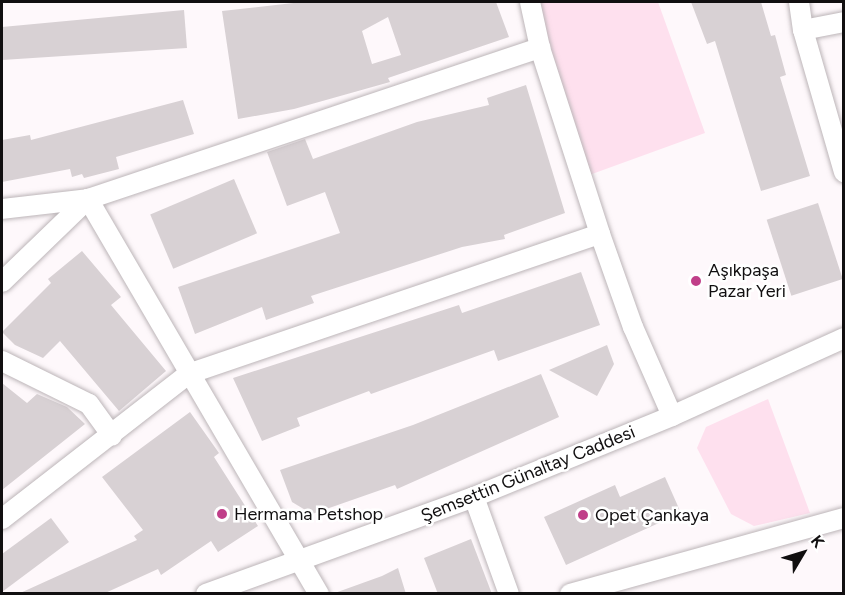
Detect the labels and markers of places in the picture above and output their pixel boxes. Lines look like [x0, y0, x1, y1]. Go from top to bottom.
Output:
place label: Aşıkpaşa Pazar Yeri [708, 260, 786, 302]
marker: Aşıkpaşa Pazar Yeri [689, 274, 703, 288]
place label: Hermama Petshop [234, 503, 383, 525]
place label: Opet Çankaya [595, 504, 709, 526]
marker: Hermama Petshop [215, 507, 229, 521]
marker: Opet Çankaya [576, 508, 590, 522]

